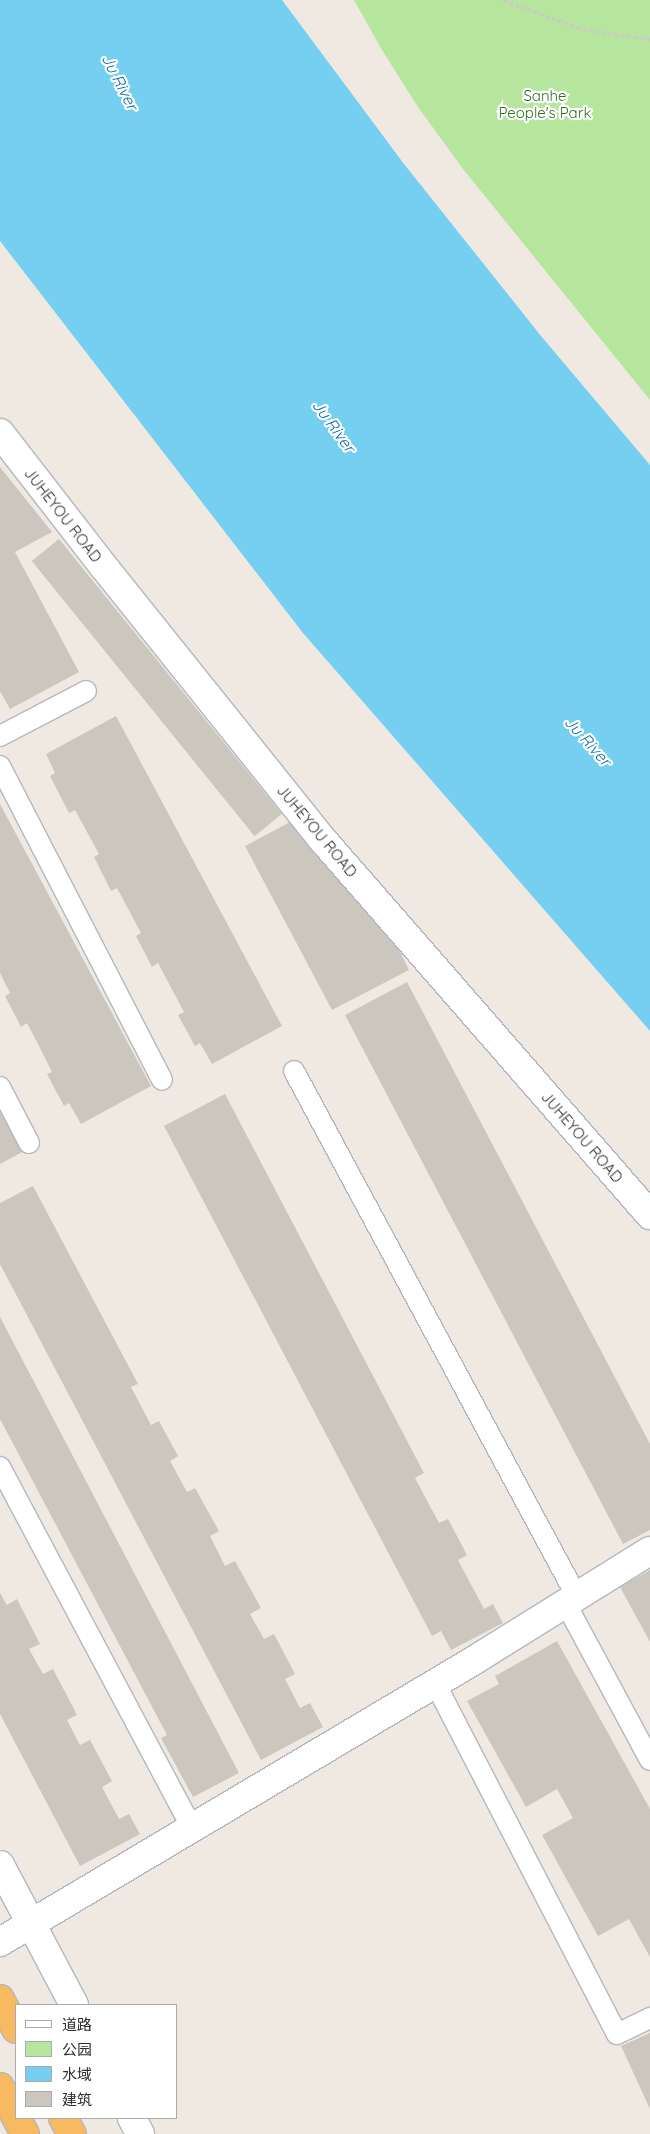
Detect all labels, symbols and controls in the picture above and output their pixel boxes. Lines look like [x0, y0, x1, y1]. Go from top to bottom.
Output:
water label: Ju River [98, 51, 142, 113]
park label: Sanhe People's Park [499, 86, 591, 121]
water label: Ju River [308, 396, 360, 456]
street label: JUHEYOU ROAD [21, 464, 105, 566]
water label: Ju River [561, 712, 615, 770]
street label: JUHEYOU ROAD [273, 781, 361, 881]
street label: JUHEYOU ROAD [538, 1088, 626, 1186]
legend [15, 2004, 178, 2119]
text: 道路 [62, 2015, 92, 2034]
text: 公园 [62, 2040, 92, 2059]
text: 水域 [62, 2065, 92, 2084]
text: 建筑 [62, 2090, 92, 2109]

